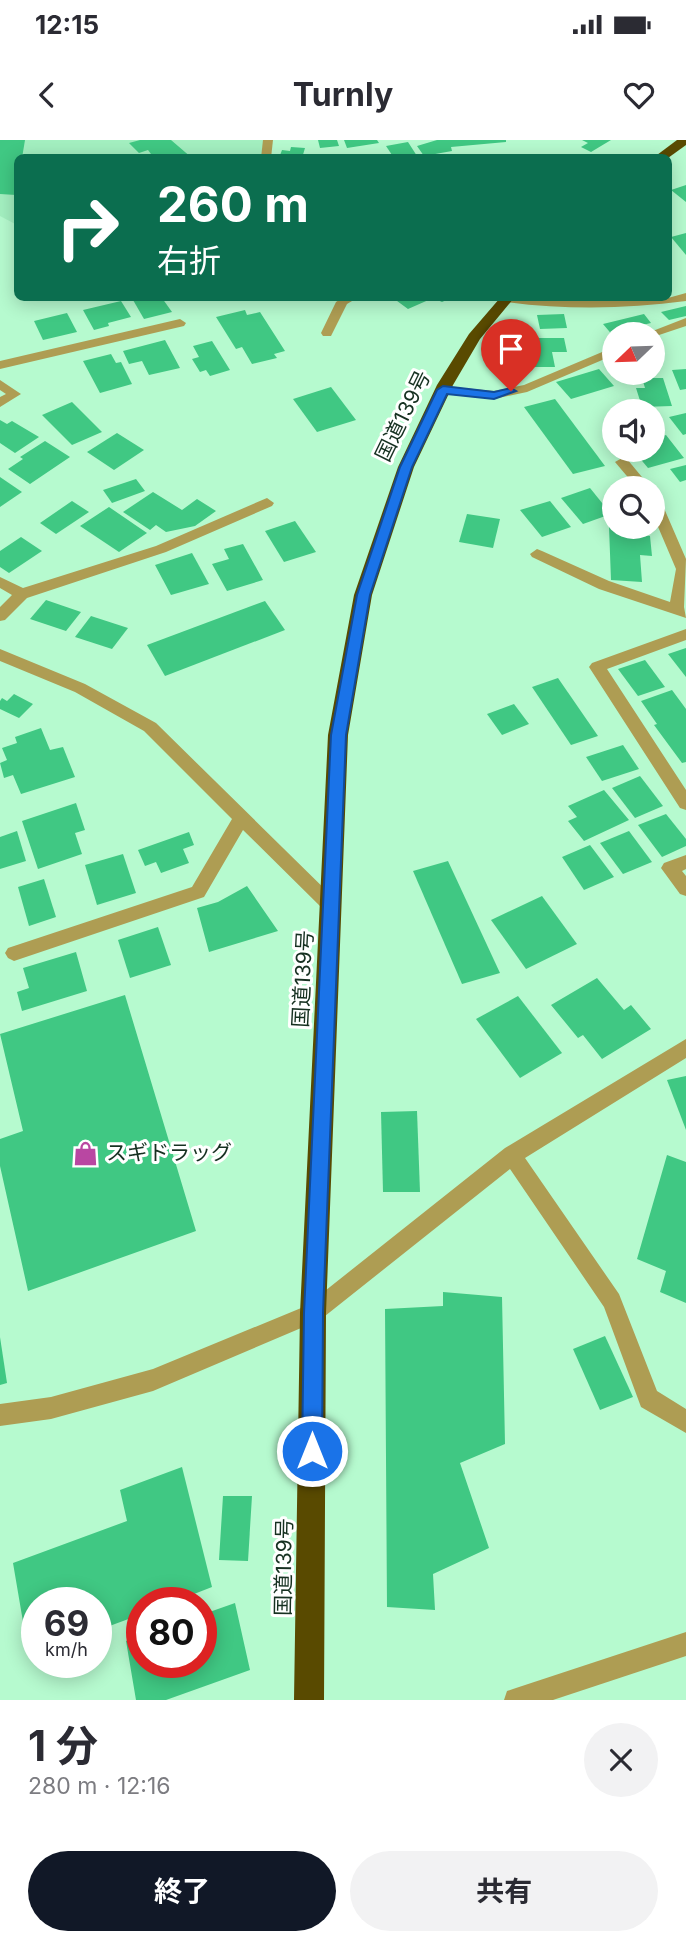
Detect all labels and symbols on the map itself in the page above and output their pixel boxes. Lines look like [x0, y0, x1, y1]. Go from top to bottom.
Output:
pin [481, 319, 541, 391]
north arrow [602, 322, 665, 385]
street label: 国道139号 [370, 366, 435, 465]
street label: 国道139号 [287, 930, 318, 1028]
shop icon: スギドラッグ [72, 1139, 100, 1167]
place label: スギドラッグ [106, 1140, 232, 1165]
position arrow [275, 1414, 349, 1488]
street label: 国道139号 [270, 1518, 297, 1616]
speed limit sign: 80 [126, 1587, 217, 1678]

